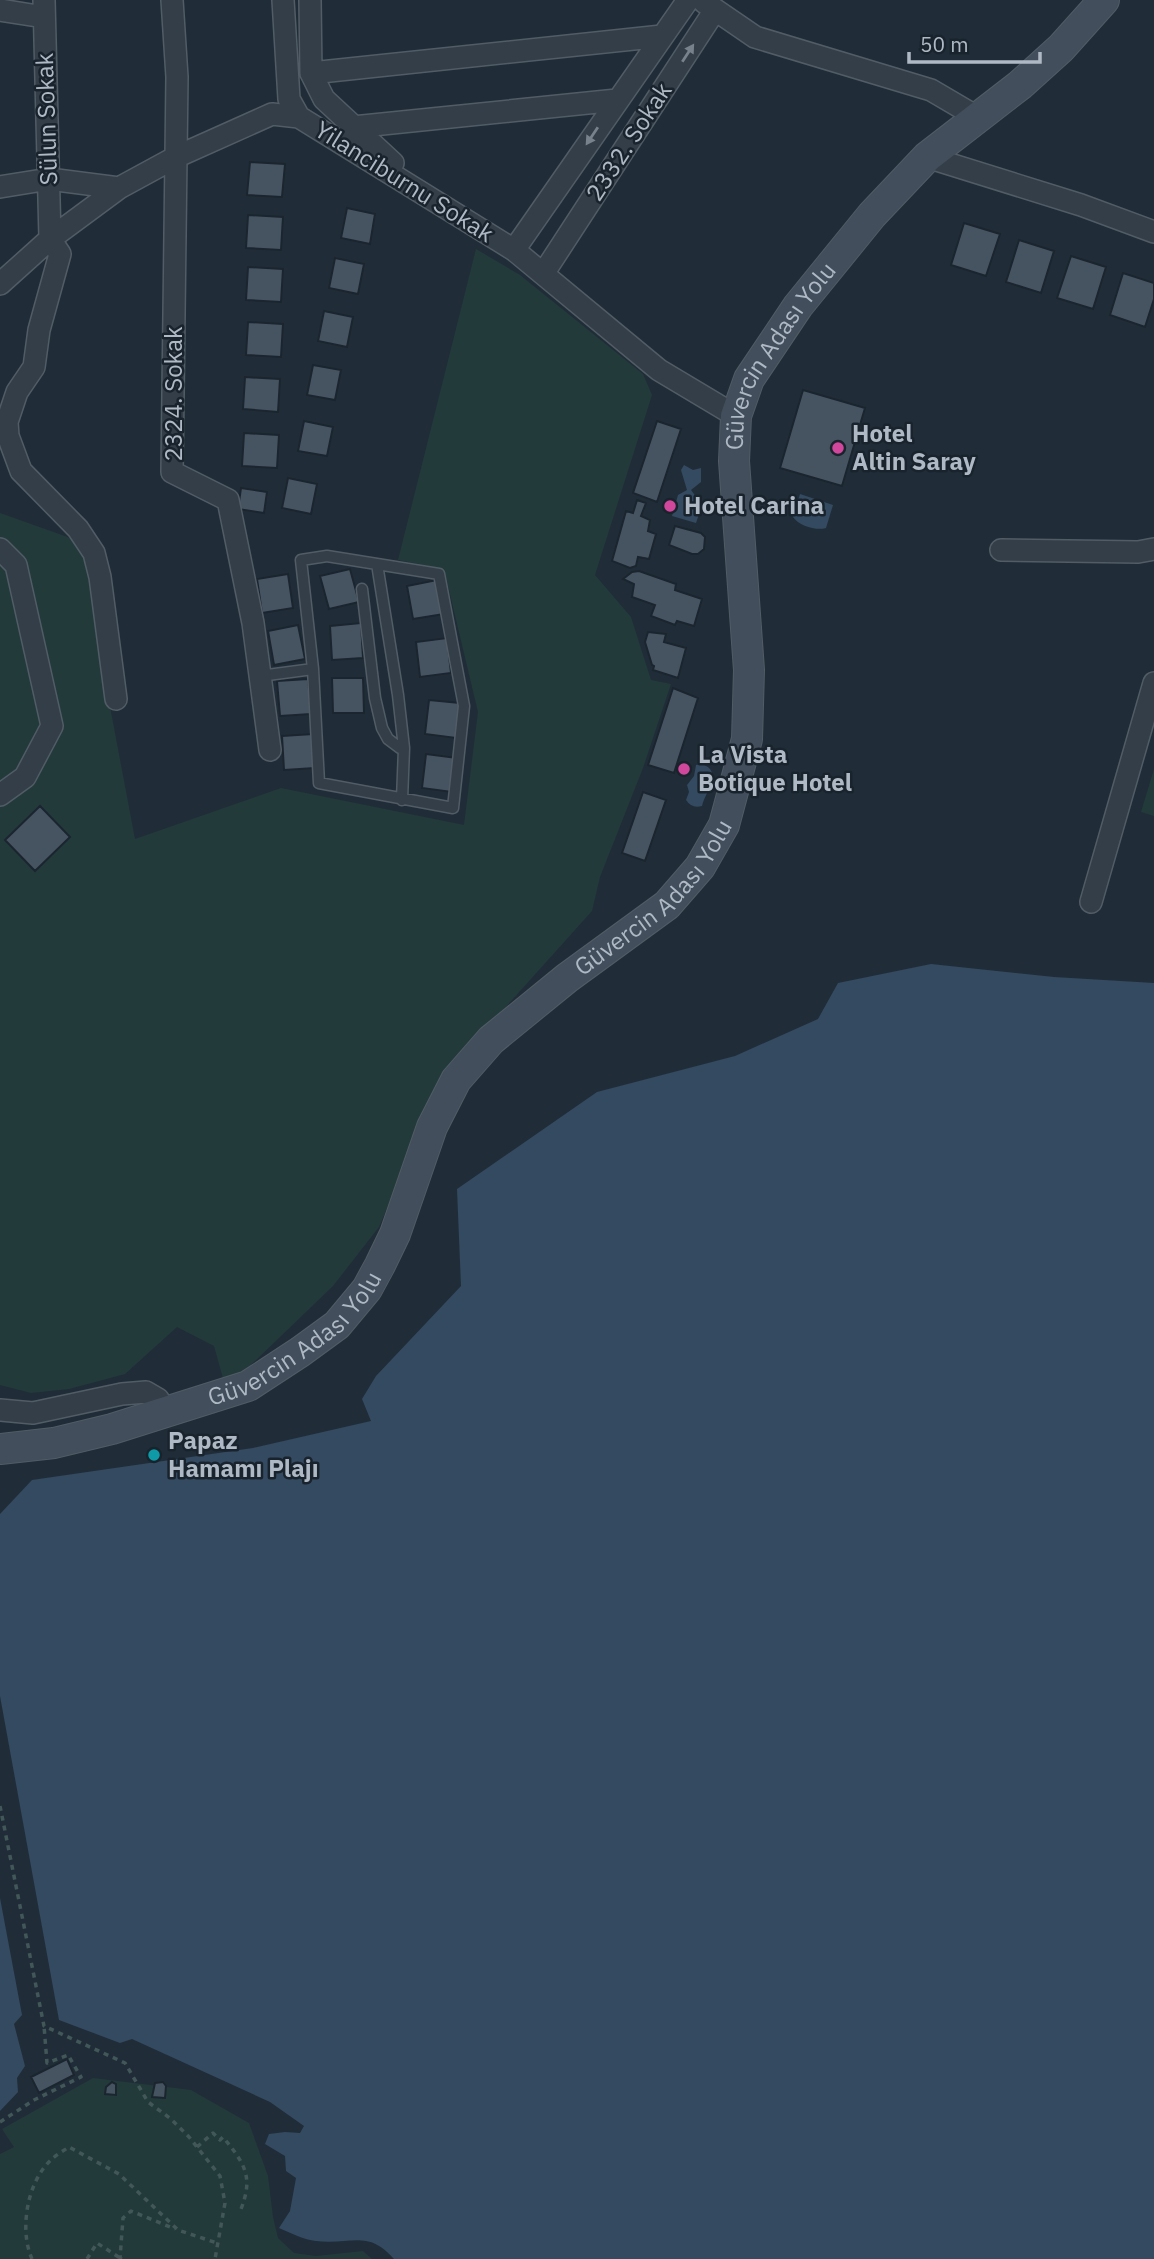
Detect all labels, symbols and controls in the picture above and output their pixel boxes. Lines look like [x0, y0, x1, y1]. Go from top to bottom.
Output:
scale bar [909, 21, 1040, 65]
text: 50 m [920, 30, 969, 58]
one-way arrow [681, 43, 694, 62]
street label: Sülun Sokak [28, 52, 64, 186]
street label: 2332. Sokak [578, 76, 679, 207]
street label: Yilanciburnu Sokak [309, 113, 500, 249]
one-way arrow [585, 127, 599, 145]
street label: Güvercin Adası Yolu [717, 255, 842, 451]
street label: 2324. Sokak [157, 326, 189, 462]
place label: Hotel Altin Saray [852, 417, 976, 477]
marker: Hotel Altin Saray [830, 440, 846, 456]
place label: Hotel Carina [684, 489, 824, 521]
marker: Hotel Carina [662, 498, 678, 514]
place label: La Vista Botique Hotel [698, 738, 852, 798]
marker: La Vista Botique Hotel [676, 761, 692, 777]
street label: Güvercin Adası Yolu [567, 813, 739, 983]
street label: Güvercin Adası Yolu [203, 1266, 388, 1413]
place label: Papaz Hamamı Plajı [168, 1424, 319, 1484]
marker: Papaz Hamamı Plajı [146, 1447, 162, 1463]

